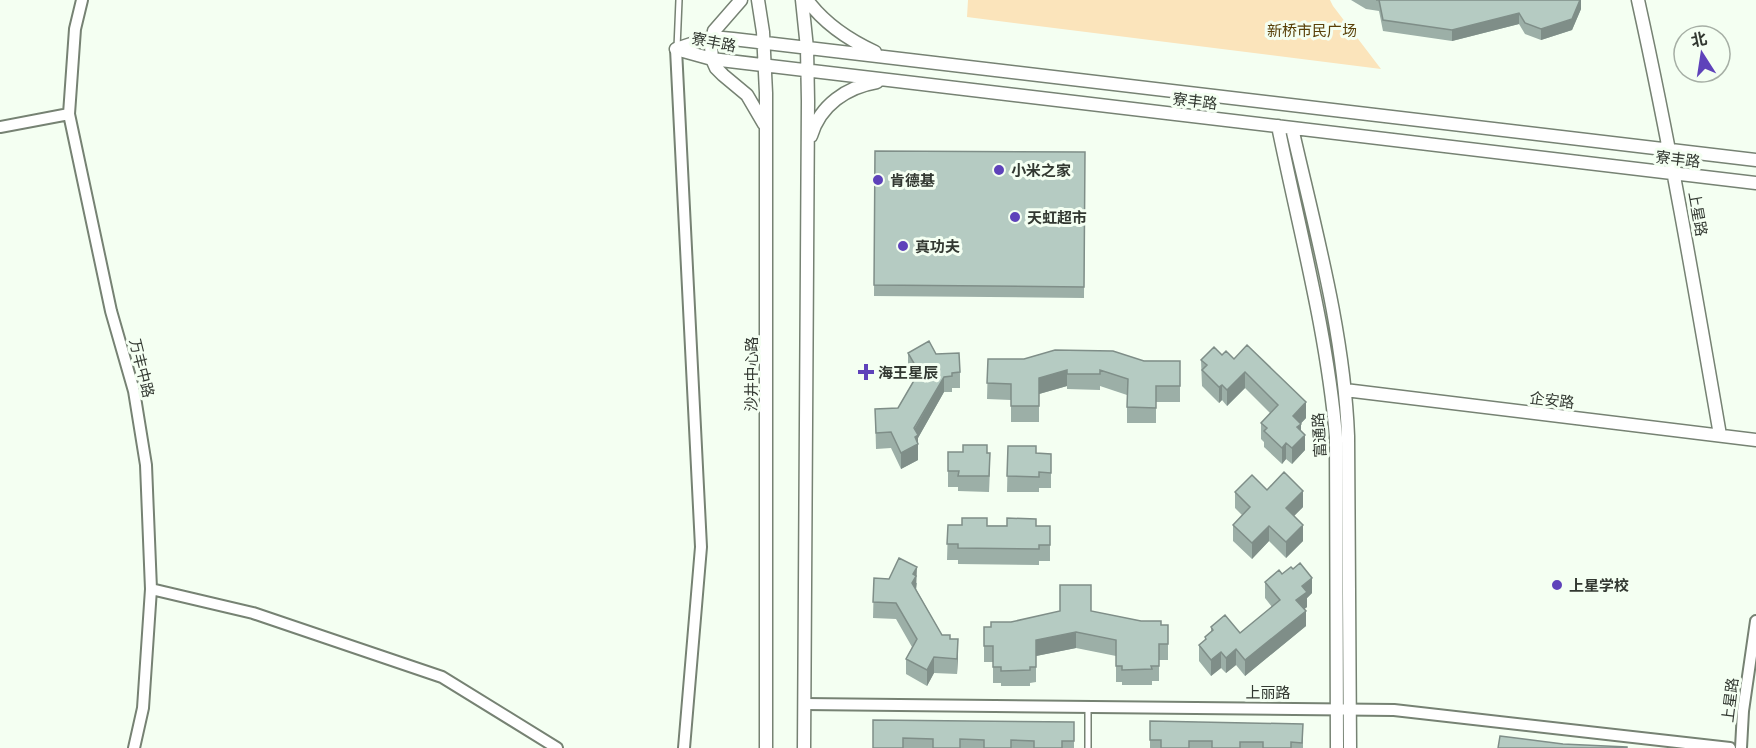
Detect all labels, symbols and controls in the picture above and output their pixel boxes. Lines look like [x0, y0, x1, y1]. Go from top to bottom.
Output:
park label: 新桥市民广场 [1267, 21, 1357, 40]
north arrow [1672, 24, 1732, 84]
street label: 寮丰路 [690, 28, 738, 56]
text: 北 [1689, 29, 1709, 51]
street label: 寮丰路 [1172, 89, 1218, 113]
street label: 寮丰路 [1655, 147, 1701, 171]
place label: 小米之家 [1011, 161, 1071, 180]
marker: 小米之家 [992, 163, 1006, 177]
place label: 肯德基 [890, 171, 935, 190]
marker: 肯德基 [871, 173, 885, 187]
street label: 上星路 [1685, 190, 1711, 238]
place label: 天虹超市 [1027, 208, 1087, 227]
marker: 天虹超市 [1008, 210, 1022, 224]
place label: 真功夫 [915, 237, 960, 256]
marker: 真功夫 [896, 239, 910, 253]
street label: 沙井中心路 [742, 336, 761, 412]
street label: 万丰中路 [126, 337, 158, 399]
place label: 海王星辰 [878, 363, 938, 382]
marker: 海王星辰 [859, 365, 873, 379]
street label: 企安路 [1529, 388, 1575, 412]
street label: 富通路 [1308, 412, 1330, 458]
place label: 上星学校 [1569, 576, 1629, 595]
marker: 上星学校 [1550, 578, 1564, 592]
street label: 上星路 [1718, 677, 1742, 723]
street label: 上丽路 [1245, 683, 1291, 702]

